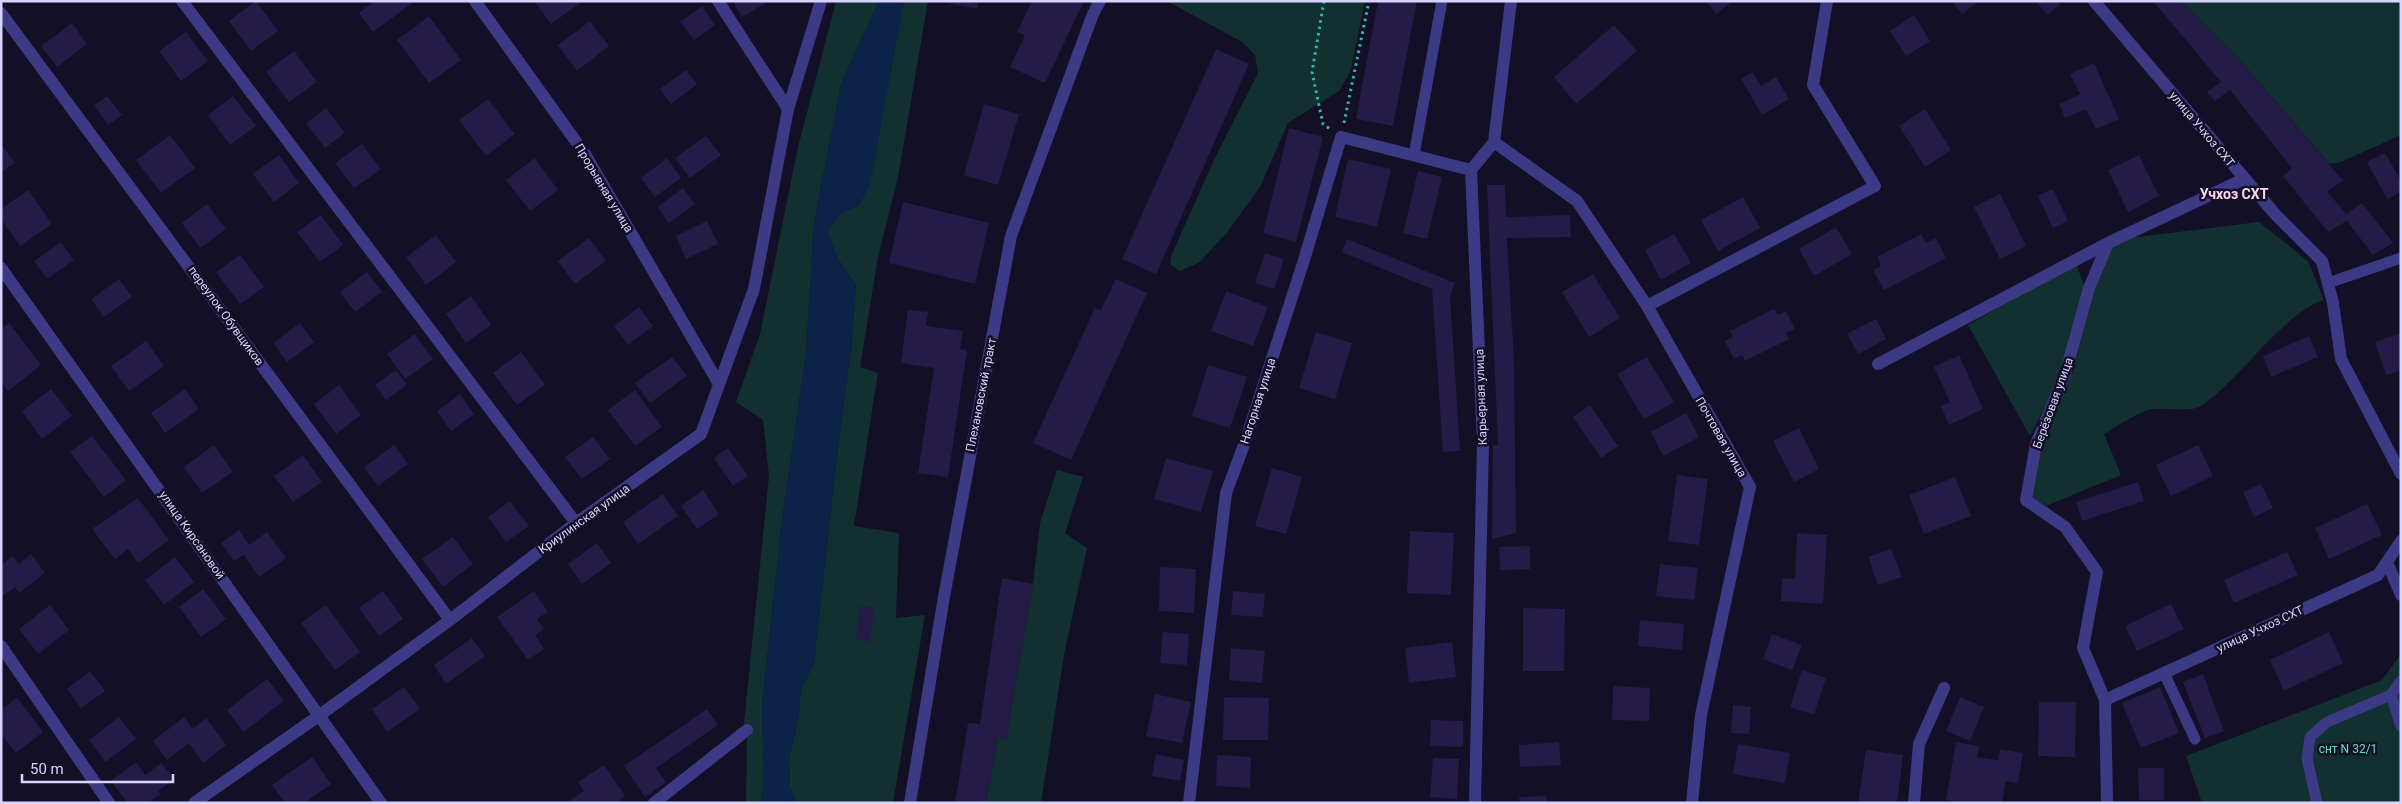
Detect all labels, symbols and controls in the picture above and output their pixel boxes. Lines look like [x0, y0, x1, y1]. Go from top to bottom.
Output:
street label: улица Учхоз СХТ [2166, 88, 2238, 170]
street label: Прорывная улица [572, 141, 636, 235]
district label: Учхоз СХТ [2200, 186, 2269, 202]
street label: переулок Обувщиков [185, 264, 267, 369]
street label: Плехановский тракт [963, 337, 999, 453]
street label: Карьерная улица [1472, 349, 1490, 445]
street label: Нагорная улица [1238, 356, 1278, 446]
street label: Берёзовая улица [2030, 356, 2076, 450]
street label: Почтовая улица [1692, 394, 1750, 480]
street label: Криулинская улица [536, 481, 632, 557]
street label: улица Кирсановой [156, 488, 228, 582]
street label: улица Учхоз СХТ [2214, 603, 2306, 655]
park label: снт N 32/1 [2319, 742, 2377, 756]
scale bar [22, 752, 174, 784]
text: 50 m [30, 760, 64, 778]

